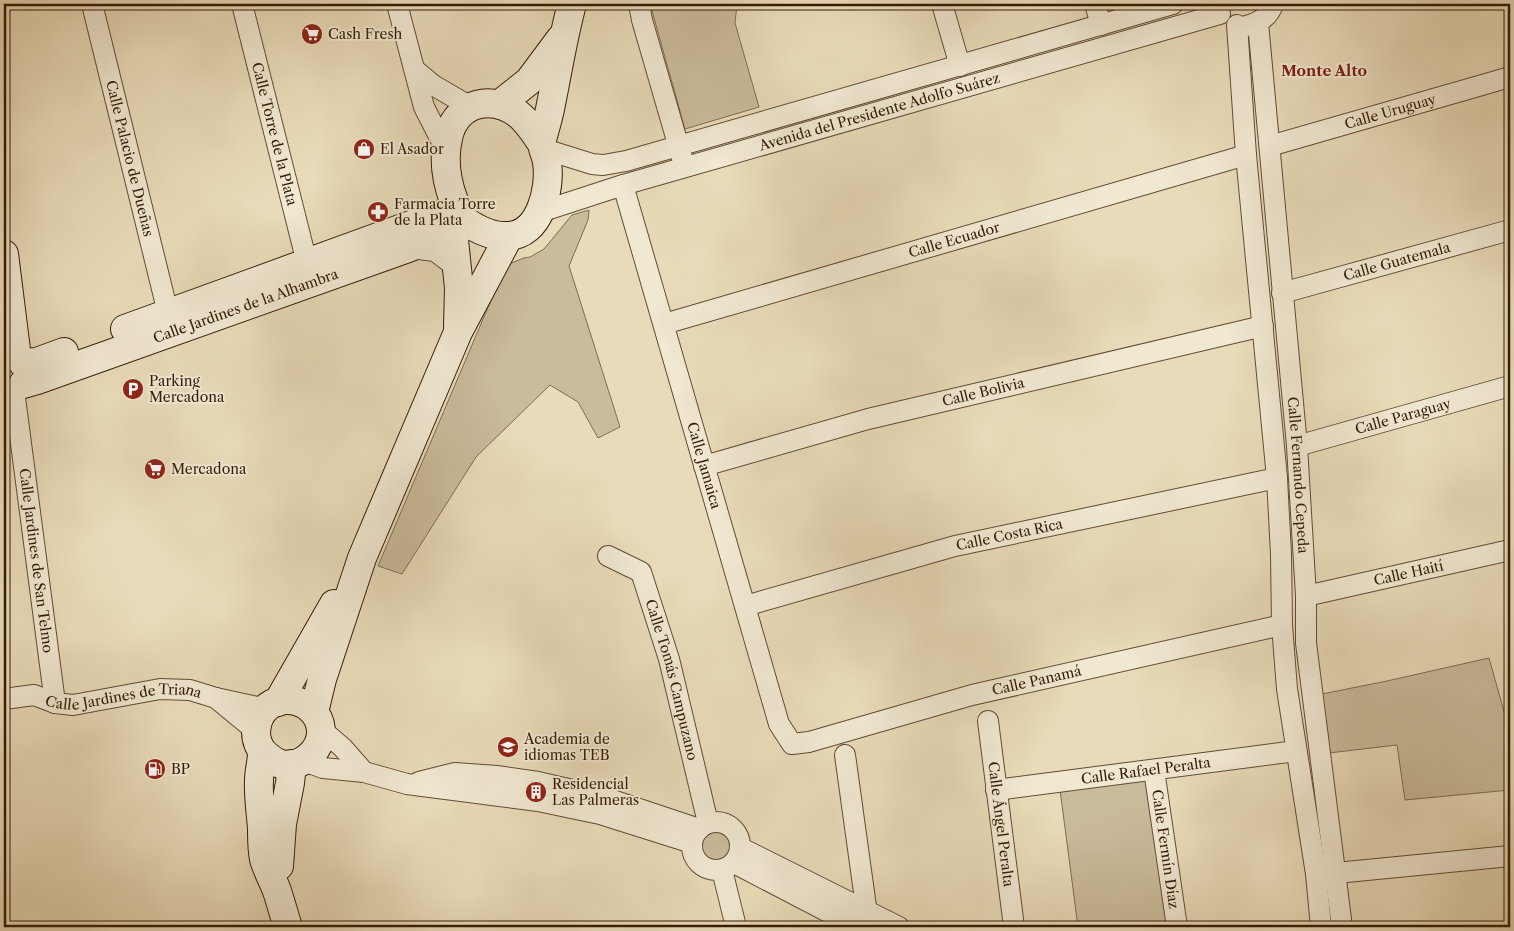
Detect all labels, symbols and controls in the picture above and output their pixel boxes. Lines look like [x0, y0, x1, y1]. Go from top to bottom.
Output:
supermarket icon: Cash Fresh [300, 22, 324, 46]
place label: Cash Fresh [328, 25, 402, 43]
street label: Calle Torre de la Plata [248, 60, 301, 208]
district label: Monte Alto [1281, 61, 1367, 80]
street label: Avenida del Presidente Adolfo Suárez [756, 69, 1002, 155]
street label: Calle Palacio de Dueñas [102, 79, 158, 238]
street label: Calle Uruguay [1342, 90, 1438, 133]
shop icon: El Asador [352, 137, 376, 161]
place label: El Asador [380, 140, 444, 158]
place label: Farmacia Torre de la Plata [394, 195, 496, 229]
pharmacy icon: Farmacia Torre de la Plata [366, 200, 390, 224]
street label: Calle Ecuador [906, 218, 1002, 262]
street label: Calle Guatemala [1341, 238, 1453, 285]
street label: Calle Jardines de la Alhambra [151, 264, 341, 347]
place label: Parking Mercadona [149, 372, 225, 406]
street label: Calle Bolivia [940, 373, 1027, 410]
parking icon: Parking Mercadona [121, 377, 145, 401]
street label: Calle Paraguay [1353, 394, 1453, 438]
street label: Calle Fernando Cepeda [1284, 396, 1312, 555]
street label: Calle Jamaica [683, 420, 725, 512]
supermarket icon: Mercadona [143, 457, 167, 481]
place label: Mercadona [171, 460, 247, 478]
street label: Calle Jardines de San Telmo [15, 467, 57, 654]
street label: Calle Costa Rica [954, 514, 1065, 555]
street label: Calle Haití [1372, 556, 1445, 589]
street label: Calle Tomás Campuzano [641, 597, 702, 762]
street label: Calle Panamá [990, 661, 1084, 699]
street label: Calle Jardines de Triana [43, 680, 205, 714]
place label: Academia de idiomas TEB [523, 730, 610, 764]
school or university icon: Academia de idiomas TEB [496, 735, 520, 759]
street label: Calle Rafael Peralta [1080, 753, 1212, 788]
fuel station icon: BP [143, 757, 167, 781]
place label: BP [171, 760, 190, 778]
street label: Calle Ángel Peralta [984, 760, 1018, 889]
place label: Residencial Las Palmeras [552, 775, 639, 809]
building icon: Residencial Las Palmeras [524, 780, 548, 804]
street label: Calle Fermín Díaz [1148, 788, 1183, 910]

